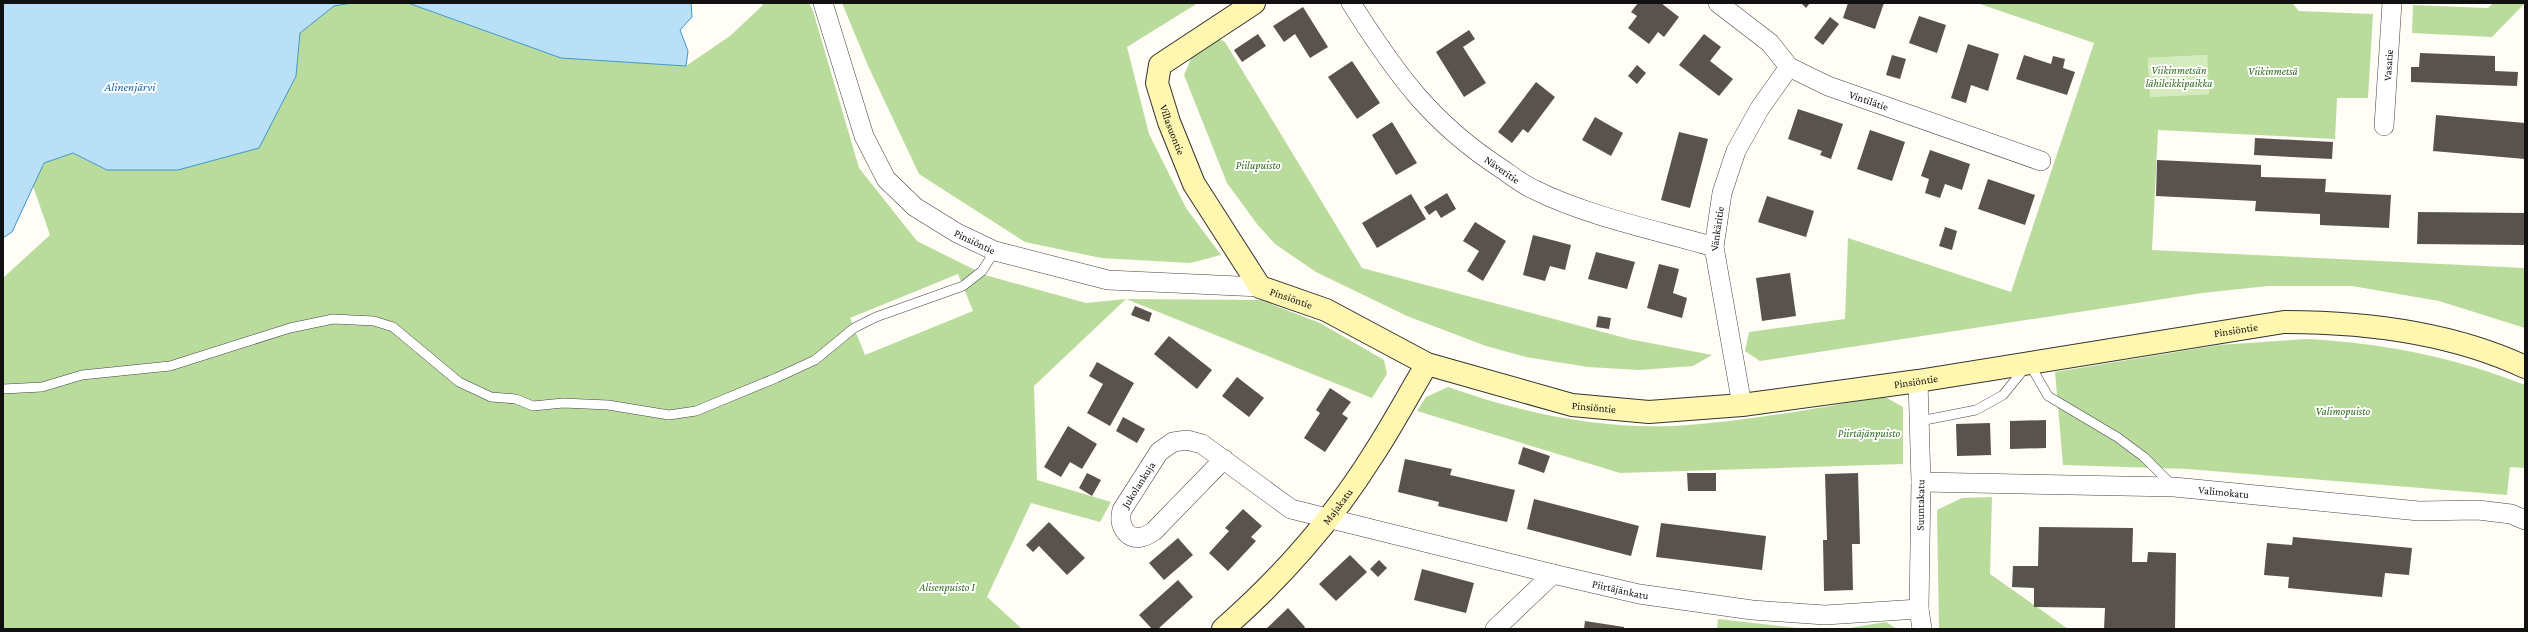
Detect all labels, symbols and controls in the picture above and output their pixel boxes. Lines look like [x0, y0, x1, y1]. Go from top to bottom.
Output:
street label: Vasatie [2381, 49, 2395, 81]
park label: Viikinmetsän lähileikkipaikka [2146, 64, 2212, 90]
park label: Viikinmetsä [2248, 65, 2298, 77]
water label: Alinenjärvi [103, 80, 156, 94]
street label: Vintilätie [1848, 88, 1890, 113]
street label: Villasuontie [1158, 103, 1188, 157]
street label: Näveritie [1482, 153, 1522, 186]
park label: Piilupuisto [1236, 159, 1281, 172]
street label: Vänkäritie [1708, 205, 1726, 252]
street label: Pinsiöntie [952, 227, 998, 256]
street label: Pinsiöntie [1268, 285, 1314, 311]
street label: Pinsiöntie [2213, 320, 2259, 339]
street label: Pinsiöntie [1893, 372, 1939, 390]
street label: Pinsiöntie [1571, 399, 1617, 415]
park label: Valimopuisto [2316, 405, 2370, 418]
park label: Piirtäjänpuisto [1838, 427, 1900, 440]
street label: Jukolankuja [1118, 459, 1157, 511]
street label: Suuntakatu [1914, 479, 1926, 531]
street label: Valimokatu [2198, 483, 2250, 500]
street label: Majakatu [1320, 486, 1355, 527]
street label: Piirtäjänkatu [1591, 577, 1650, 601]
park label: Alisenpuisto I [918, 581, 975, 594]

